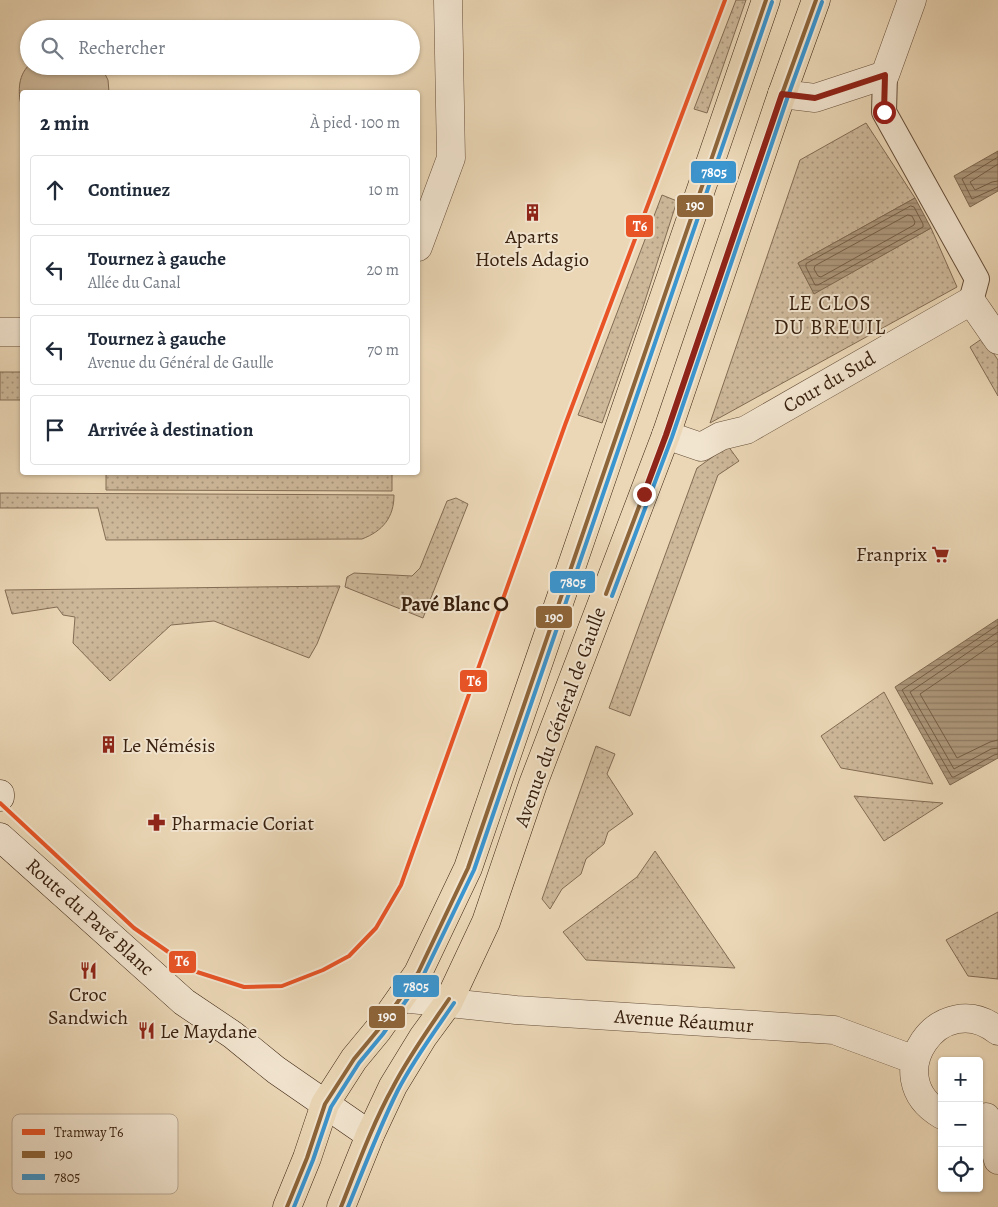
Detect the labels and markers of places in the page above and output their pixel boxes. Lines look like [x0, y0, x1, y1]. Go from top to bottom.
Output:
building icon: Aparts Hotels Adagio [522, 202, 542, 222]
place label: Aparts Hotels Adagio [475, 223, 589, 273]
place label: Franprix [856, 541, 927, 568]
supermarket icon: Franprix [931, 544, 951, 564]
place label: Pavé Blanc [400, 591, 490, 618]
marker: Pavé Blanc [494, 597, 508, 611]
place label: Le Némésis [122, 732, 215, 759]
building icon: Le Némésis [98, 735, 118, 755]
place label: Pharmacie Coriat [171, 810, 314, 837]
pharmacy icon: Pharmacie Coriat [147, 813, 167, 833]
restaurant icon: Croc Sandwich [78, 960, 98, 980]
place label: Croc Sandwich [48, 981, 128, 1031]
place label: Le Maydane [160, 1018, 257, 1045]
restaurant icon: Le Maydane [136, 1021, 156, 1041]

